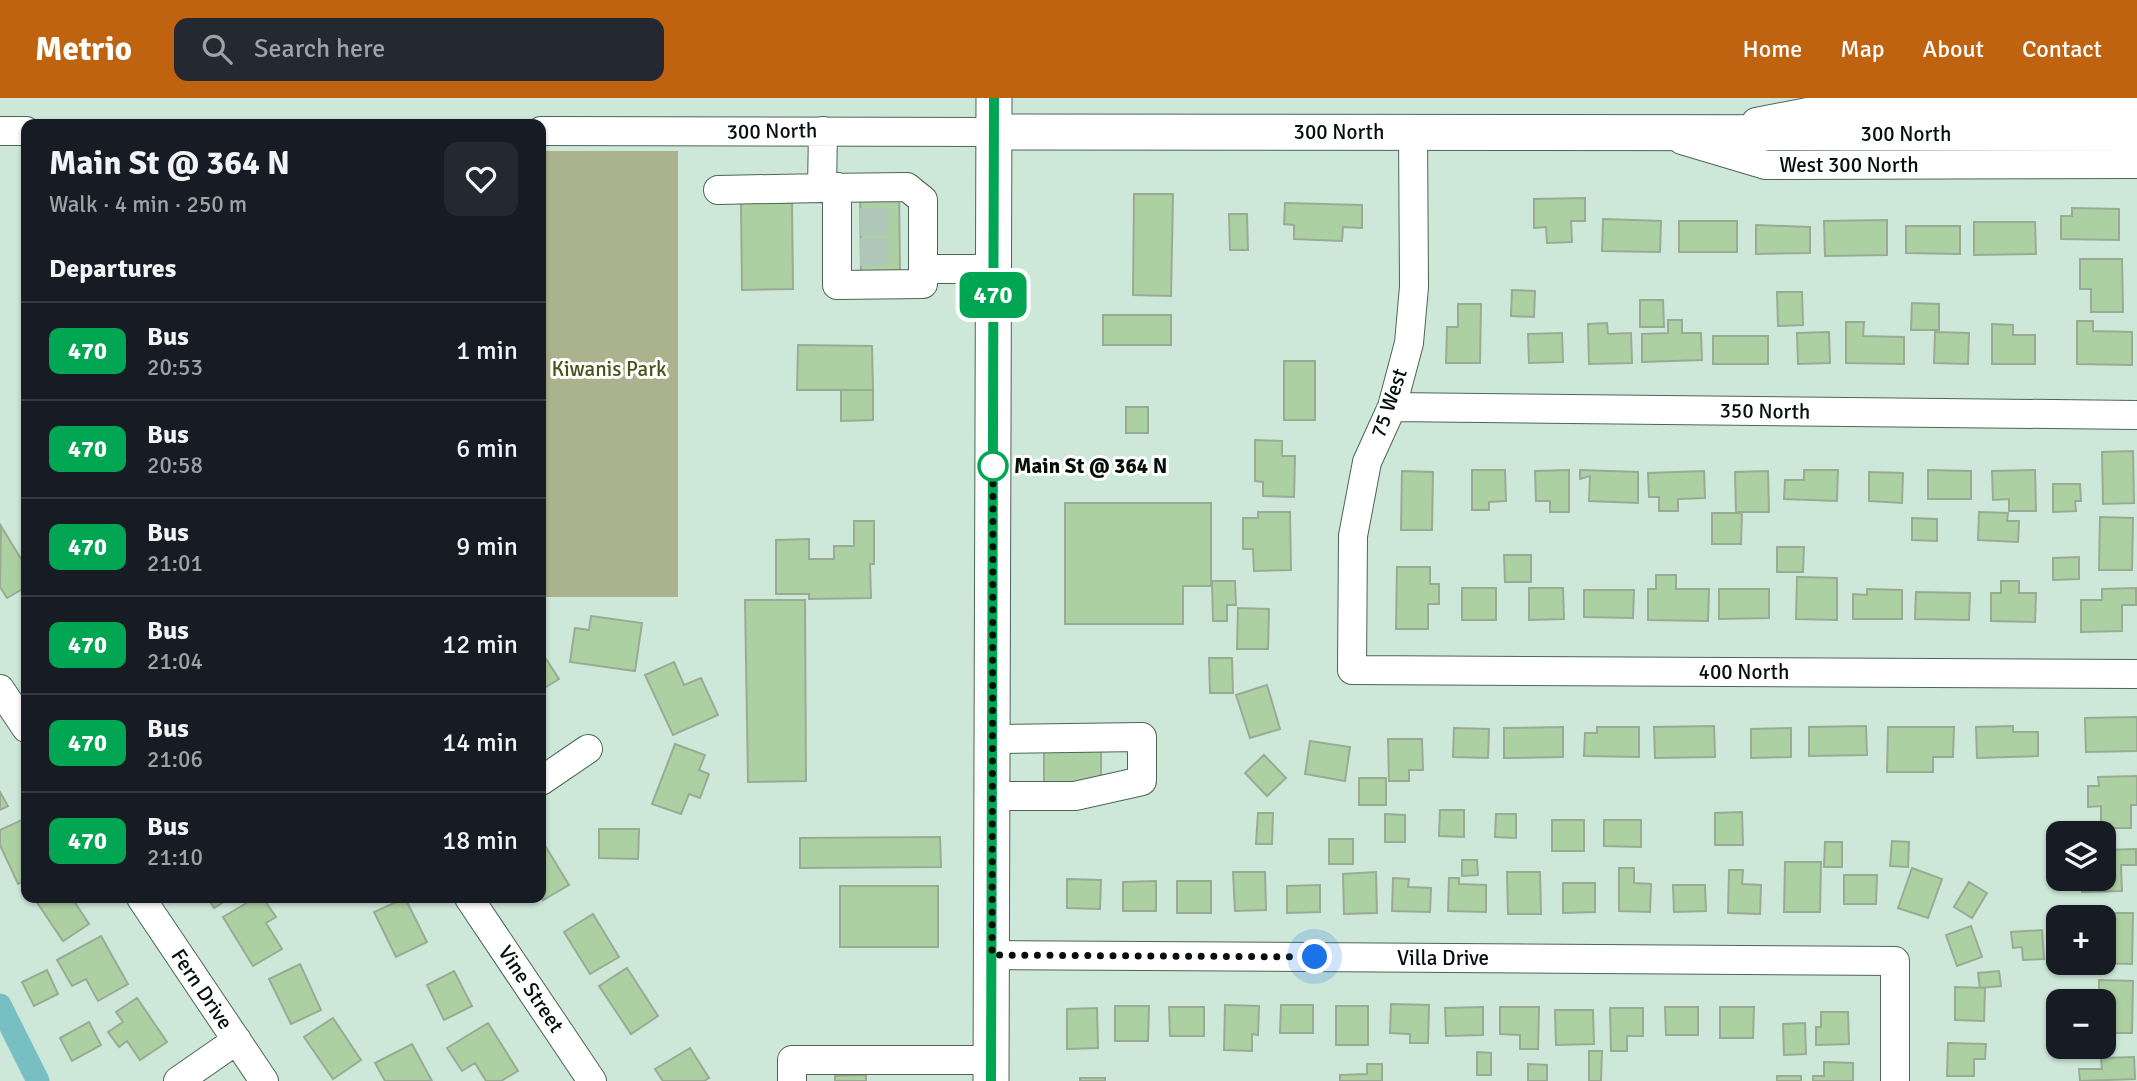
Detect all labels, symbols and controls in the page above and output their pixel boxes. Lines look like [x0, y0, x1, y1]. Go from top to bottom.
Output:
search box [174, 18, 664, 81]
text: Metrio [35, 29, 132, 70]
icon: search [198, 30, 236, 68]
text: Search here [254, 33, 385, 65]
text: Home [1742, 34, 1802, 64]
text: Map [1840, 34, 1885, 64]
text: About [1923, 34, 1984, 64]
text: Contact [2022, 34, 2102, 64]
street label: 300 North [726, 117, 818, 145]
street label: 300 North [1294, 119, 1384, 145]
street label: 300 North [1861, 121, 1951, 147]
button: heart [444, 142, 518, 216]
text: Main St @ 364 N [49, 143, 290, 184]
street label: West 300 North [1779, 152, 1919, 178]
text: Walk · 4 min · 250 m [49, 190, 247, 219]
text: Departures [49, 253, 176, 285]
line badge: 470 [953, 272, 1033, 318]
text: 470 [974, 280, 1012, 310]
text: Bus [147, 321, 189, 353]
text: 1 min [456, 335, 518, 367]
text: 470 [68, 336, 107, 366]
text: 20:53 [147, 353, 203, 382]
park label: Kiwanis Park [552, 356, 667, 382]
street label: 75 West [1365, 365, 1413, 441]
street label: 350 North [1719, 397, 1811, 425]
text: Bus [147, 419, 189, 451]
text: 6 min [456, 433, 518, 465]
text: 470 [68, 434, 107, 464]
text: 20:58 [147, 451, 203, 480]
marker: Main St @ 364 N [978, 451, 1008, 481]
place label: Main St @ 364 N [1014, 453, 1167, 479]
text: Bus [147, 517, 189, 549]
text: 9 min [456, 531, 518, 563]
text: 470 [68, 532, 107, 562]
text: 21:01 [147, 549, 203, 578]
text: Bus [147, 615, 189, 647]
text: 12 min [442, 629, 518, 661]
text: 470 [68, 630, 107, 660]
text: 21:04 [147, 647, 203, 676]
street label: 400 North [1699, 659, 1789, 685]
text: Bus [147, 713, 189, 745]
text: 14 min [442, 727, 518, 759]
text: 470 [68, 728, 107, 758]
text: 21:06 [147, 745, 203, 774]
text: Bus [147, 811, 189, 843]
map controls [2046, 821, 2116, 1059]
button: layers [2046, 821, 2116, 891]
text: 18 min [442, 825, 518, 857]
text: 470 [68, 826, 107, 856]
text: 21:10 [147, 843, 203, 872]
button: + [2046, 905, 2116, 975]
your location [1297, 939, 1332, 974]
street label: Vine Street [493, 941, 569, 1037]
street label: Fern Drive [166, 944, 238, 1034]
street label: Villa Drive [1397, 945, 1489, 971]
button: − [2046, 989, 2116, 1059]

